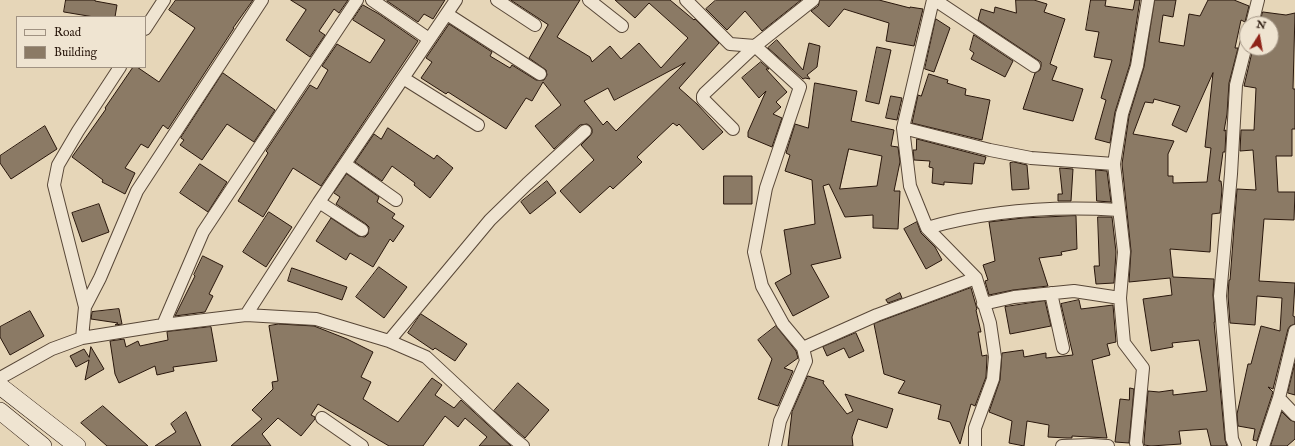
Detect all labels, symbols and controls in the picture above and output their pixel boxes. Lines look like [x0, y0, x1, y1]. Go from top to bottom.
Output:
legend [16, 16, 146, 68]
north arrow [1239, 16, 1279, 56]
text: N [1255, 17, 1267, 33]
text: Road [54, 25, 81, 40]
text: Building [54, 45, 97, 60]

